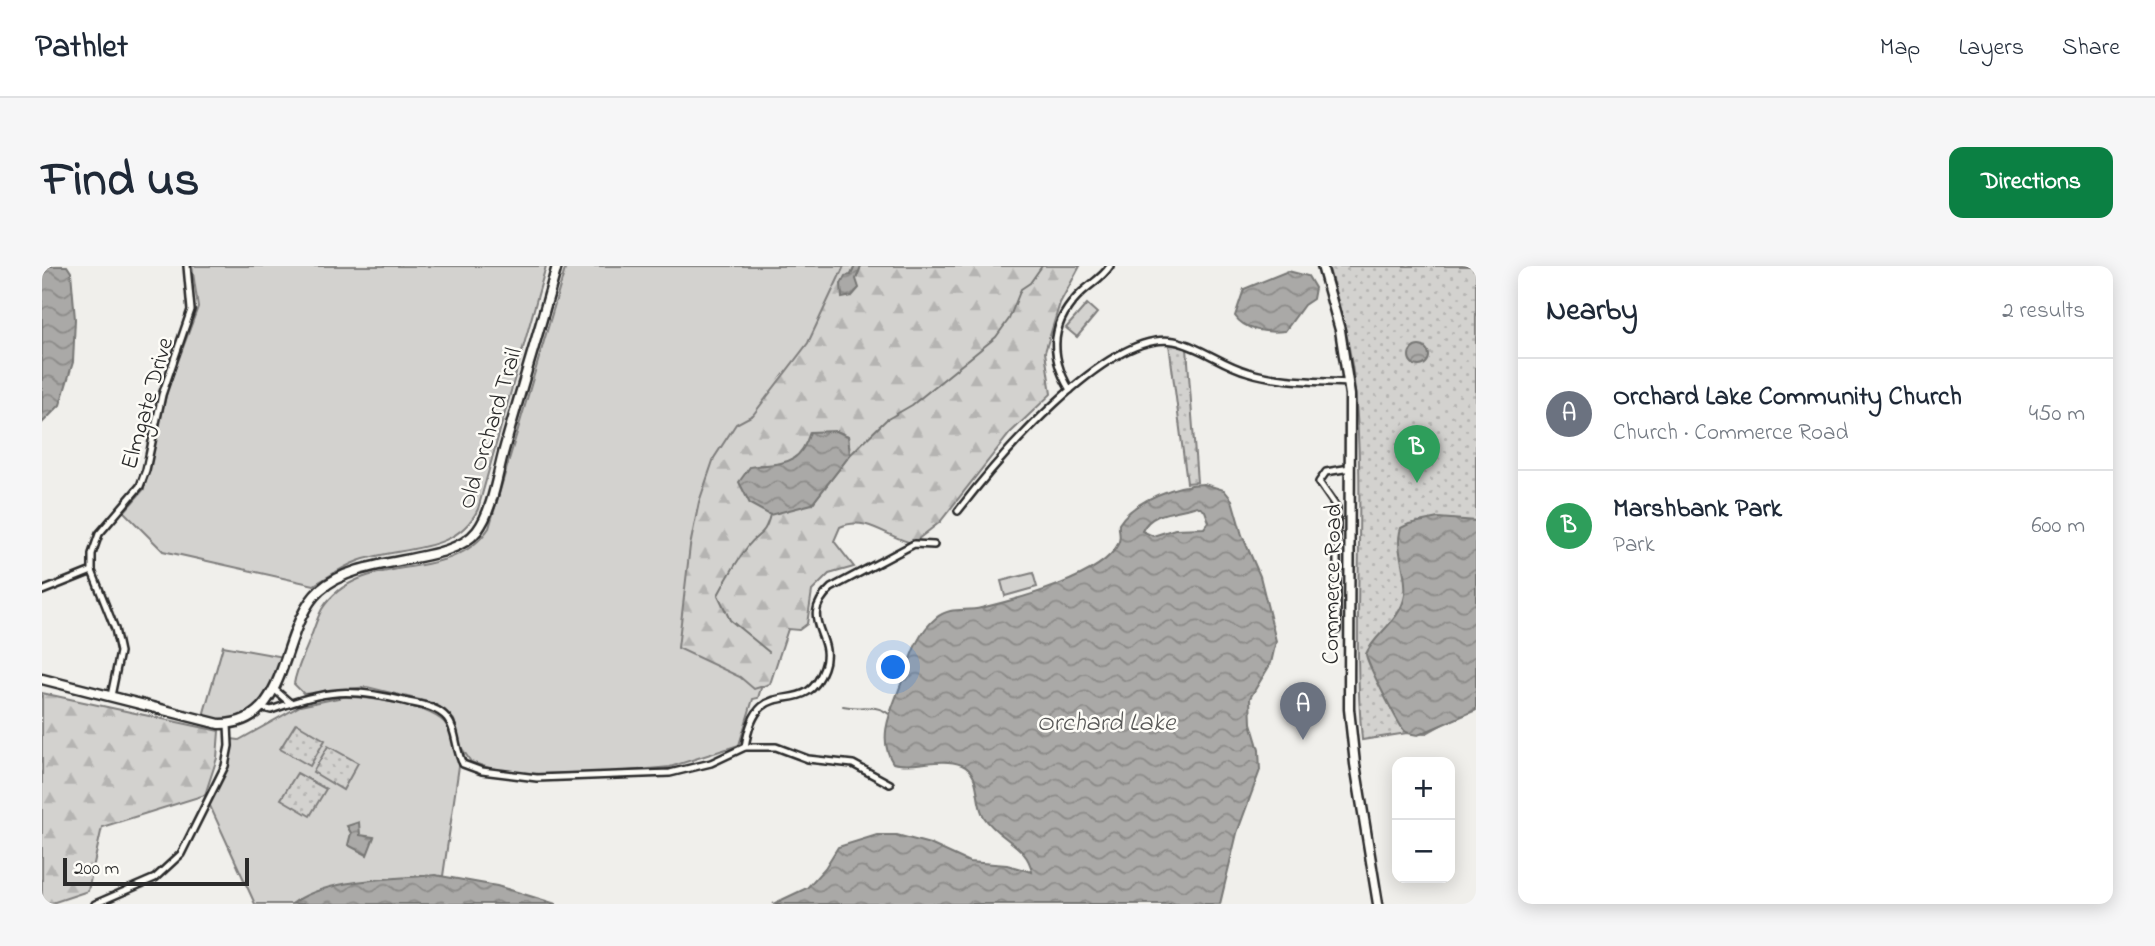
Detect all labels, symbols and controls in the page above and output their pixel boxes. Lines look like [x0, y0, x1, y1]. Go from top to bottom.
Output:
text: Pathlet [35, 24, 128, 72]
text: Map [1880, 31, 1920, 66]
text: Layers [1958, 31, 2024, 66]
text: Share [2062, 31, 2120, 66]
text: Find us [42, 146, 199, 218]
button: Directions [1949, 147, 2113, 218]
text: Nearby [1546, 290, 1638, 334]
text: 2 results [2002, 295, 2085, 328]
street label: Elmgate Drive [113, 333, 184, 474]
street label: Old Orchard Trail [450, 344, 533, 514]
text: Orchard Lake Community Church [1613, 379, 1962, 417]
text: A [1562, 398, 1576, 431]
text: 450 m [2029, 398, 2085, 431]
text: Church · Commerce Road [1613, 417, 1848, 450]
pin: B [1394, 425, 1440, 483]
text: Marshbank Park [1613, 491, 1782, 529]
street label: Commerce Road [1315, 503, 1352, 665]
text: B [1561, 510, 1577, 543]
text: 600 m [2031, 510, 2085, 543]
text: Park [1613, 529, 1655, 562]
your location [876, 650, 910, 684]
pin: A [1280, 682, 1326, 740]
water label: Orchard Lake [1037, 705, 1177, 743]
map controls [1392, 757, 1455, 883]
button: + [1392, 757, 1455, 820]
button: − [1392, 820, 1455, 883]
scale bar [63, 855, 248, 887]
text: 200 m [74, 856, 119, 883]

